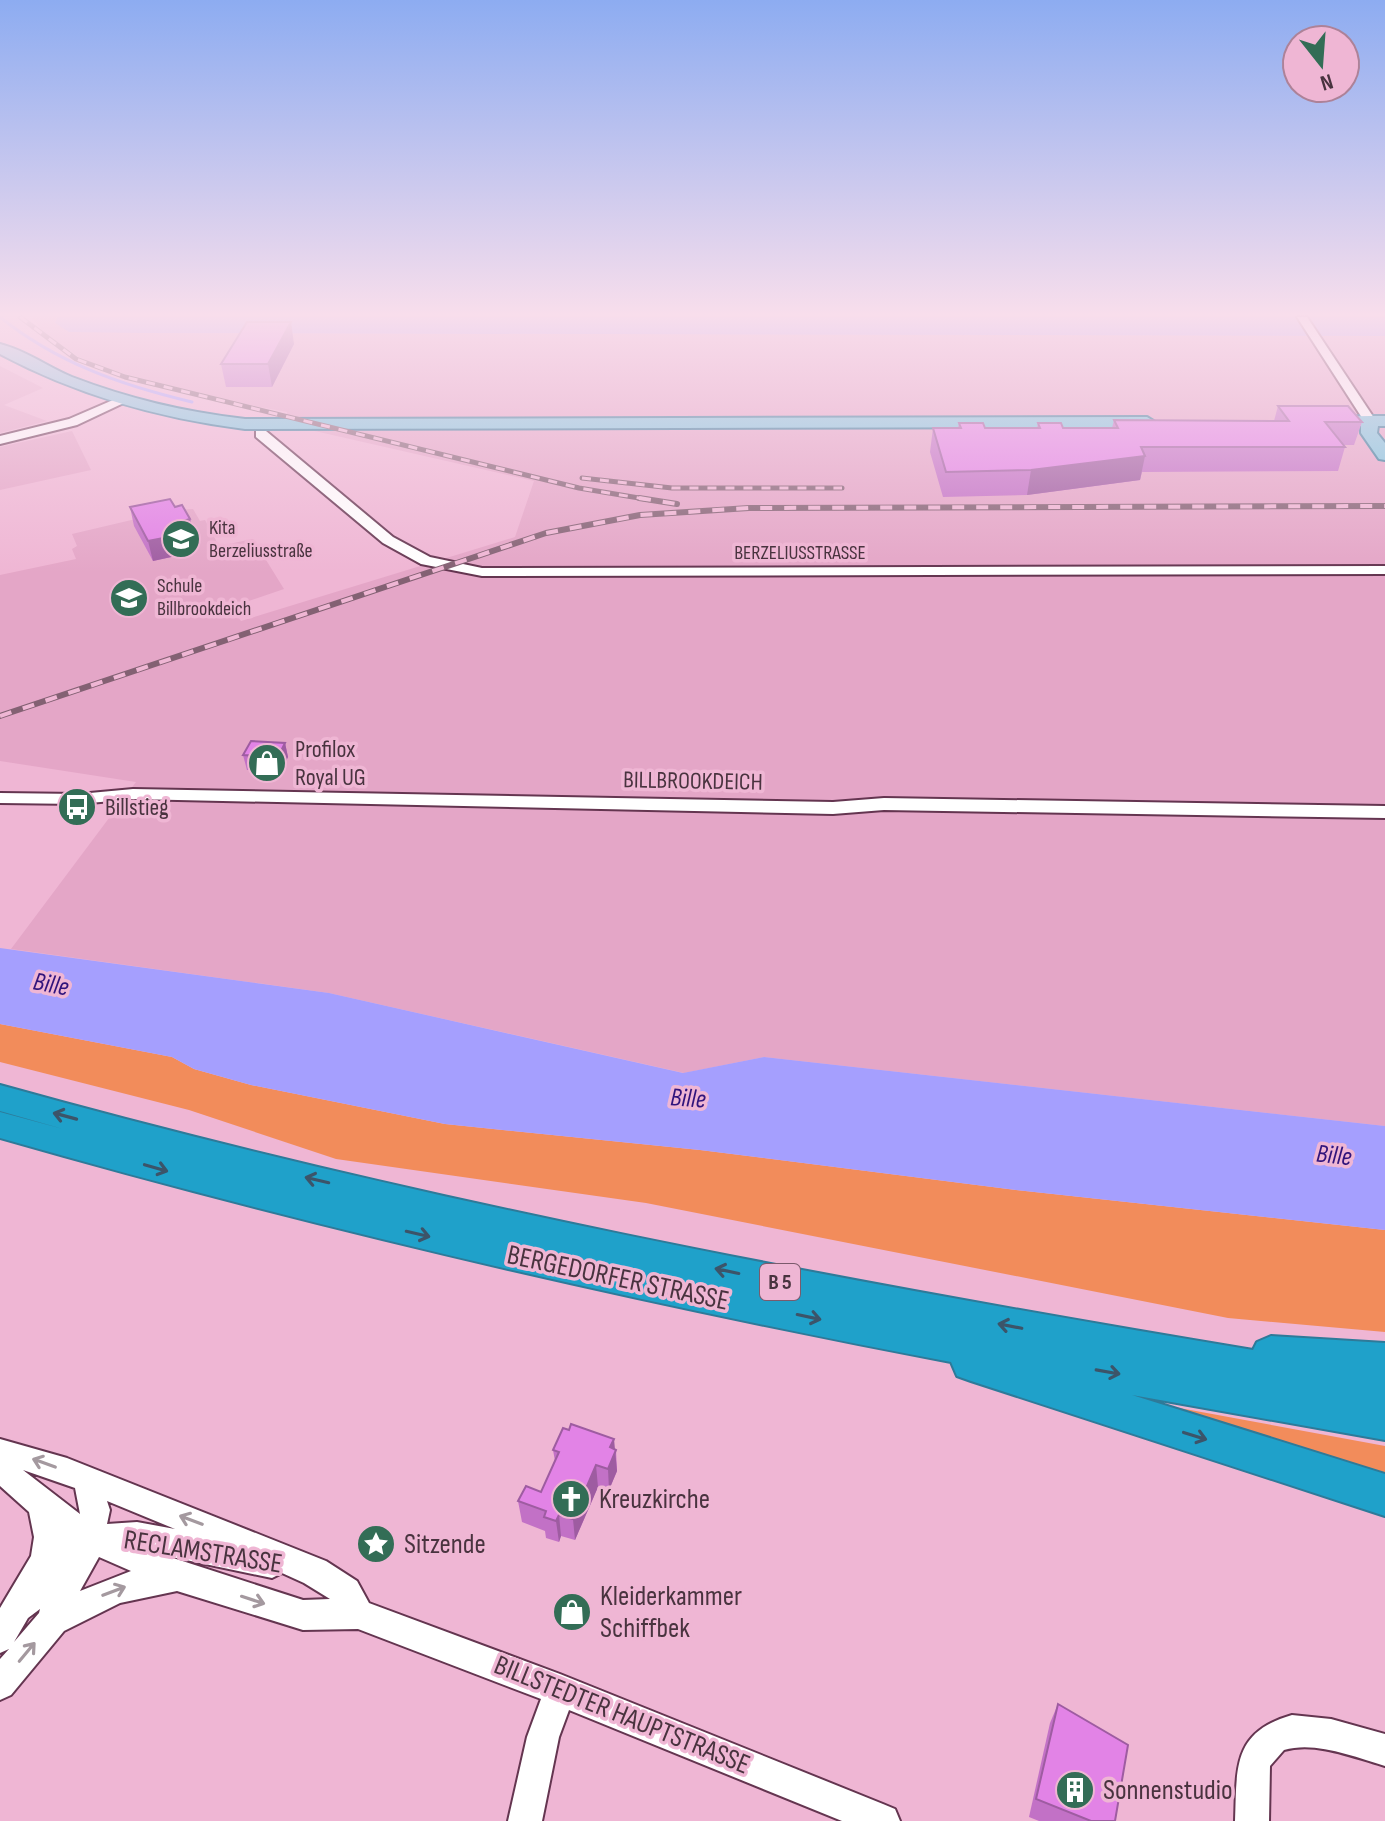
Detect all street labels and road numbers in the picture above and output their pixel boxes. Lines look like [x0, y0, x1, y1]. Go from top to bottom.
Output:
street label: BERZELIUSSTRASSE [734, 541, 866, 565]
street label: BILLBROOKDEICH [623, 765, 763, 797]
street label: BERGEDORFER STRASSE [504, 1238, 732, 1318]
road number: B 5 [760, 1264, 800, 1300]
street label: RECLAMSTRASSE [121, 1523, 285, 1581]
street label: BILLSTEDTER HAUPTSTRASSE [489, 1649, 755, 1781]

